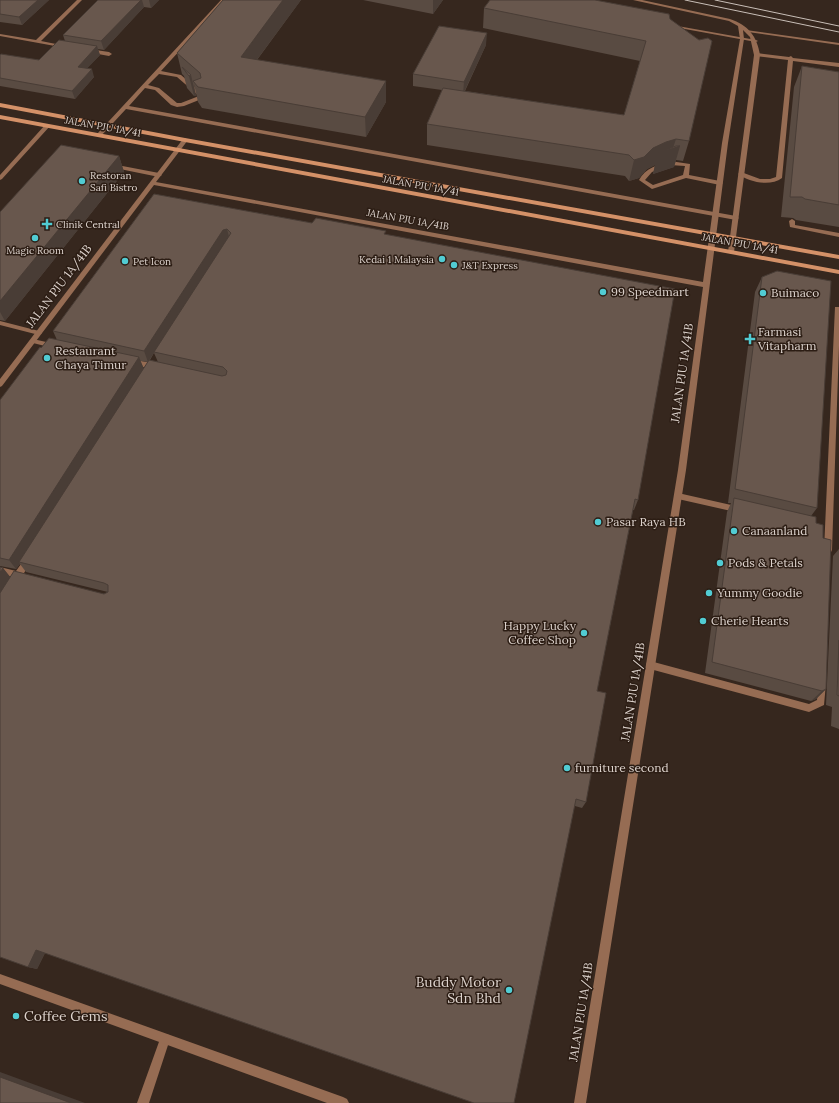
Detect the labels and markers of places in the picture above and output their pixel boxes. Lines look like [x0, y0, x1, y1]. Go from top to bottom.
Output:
place label: Restoran Safi Bistro [90, 169, 137, 194]
marker: Restoran Safi Bistro [77, 176, 87, 186]
marker: Clinik Central [41, 218, 53, 230]
place label: Clinik Central [56, 218, 120, 231]
marker: Magic Room [30, 233, 40, 243]
place label: Magic Room [6, 244, 64, 257]
place label: Kedai 1 Malaysia [359, 253, 434, 266]
marker: Kedai 1 Malaysia [437, 254, 447, 264]
place label: Pet Icon [133, 255, 171, 268]
marker: Pet Icon [120, 256, 130, 266]
place label: J&T Express [461, 259, 518, 272]
marker: J&T Express [449, 260, 459, 270]
place label: 99 Speedmart [611, 284, 689, 299]
place label: Buimaco [771, 285, 819, 300]
marker: 99 Speedmart [598, 287, 608, 297]
marker: Buimaco [758, 288, 768, 298]
place label: Farmasi Vitapharm [757, 324, 817, 353]
marker: Farmasi Vitapharm [745, 334, 755, 344]
place label: Restaurant Chaya Timur [55, 343, 127, 372]
marker: Restaurant Chaya Timur [42, 353, 52, 363]
place label: Pasar Raya HB [606, 514, 686, 529]
marker: Pasar Raya HB [593, 517, 603, 527]
place label: Canaanland [742, 523, 807, 538]
marker: Canaanland [729, 526, 739, 536]
place label: Pods & Petals [728, 555, 803, 570]
marker: Pods & Petals [715, 558, 725, 568]
place label: Yummy Goodie [716, 585, 803, 600]
marker: Yummy Goodie [704, 588, 714, 598]
place label: Cherie Hearts [711, 613, 789, 628]
marker: Cherie Hearts [698, 616, 708, 626]
place label: Happy Lucky Coffee Shop [504, 618, 577, 647]
marker: Happy Lucky Coffee Shop [579, 628, 589, 638]
place label: furniture second [575, 760, 669, 775]
marker: furniture second [562, 763, 572, 773]
place label: Buddy Motor Sdn Bhd [416, 973, 501, 1007]
marker: Buddy Motor Sdn Bhd [504, 985, 514, 995]
place label: Coffee Gems [24, 1007, 107, 1025]
marker: Coffee Gems [11, 1011, 21, 1021]

